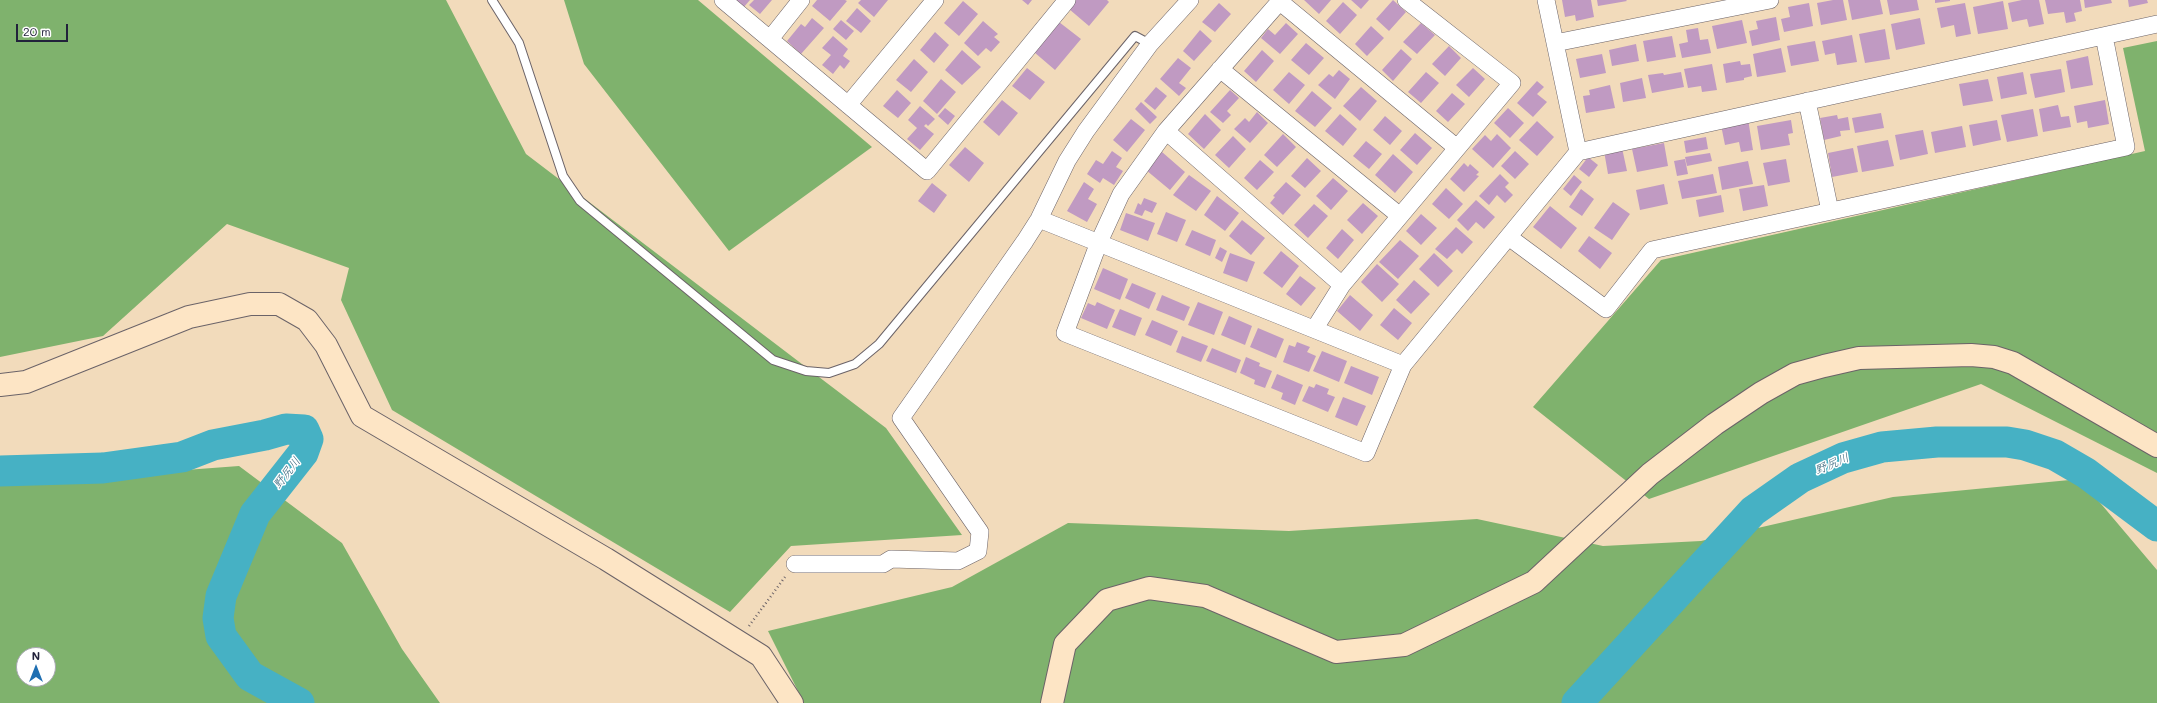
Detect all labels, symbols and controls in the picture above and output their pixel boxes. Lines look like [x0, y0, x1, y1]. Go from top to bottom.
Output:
scale bar [18, 16, 70, 42]
text: 20 m [23, 23, 51, 39]
water label: 野尻川 [1813, 450, 1851, 478]
water label: 野尻川 [270, 454, 304, 492]
north arrow [16, 647, 56, 687]
text: N [32, 648, 40, 663]

